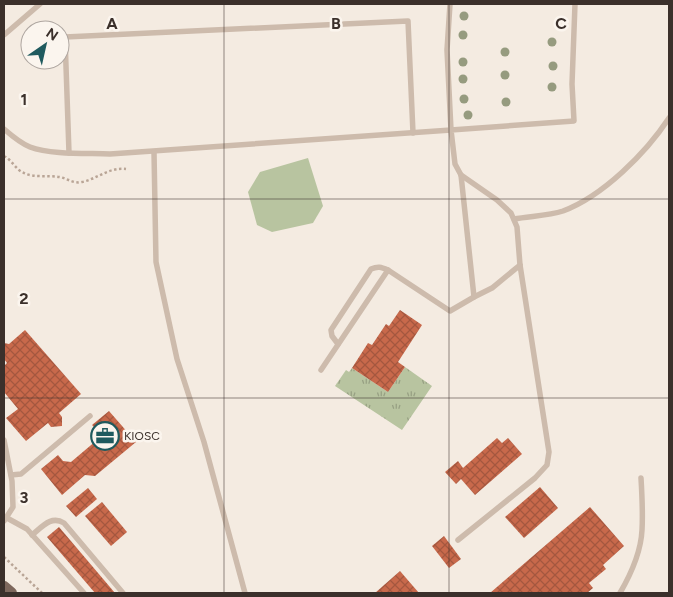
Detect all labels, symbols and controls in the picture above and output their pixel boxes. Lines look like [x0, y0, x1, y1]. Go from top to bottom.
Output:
text: A [106, 14, 118, 33]
text: B [331, 14, 341, 33]
text: C [555, 14, 567, 33]
north arrow [20, 20, 70, 70]
text: N [43, 25, 61, 45]
text: 1 [21, 90, 27, 109]
text: 2 [19, 289, 29, 308]
office icon: KIOSC [90, 421, 120, 451]
place label: KIOSC [124, 429, 160, 443]
text: 3 [20, 488, 29, 507]

